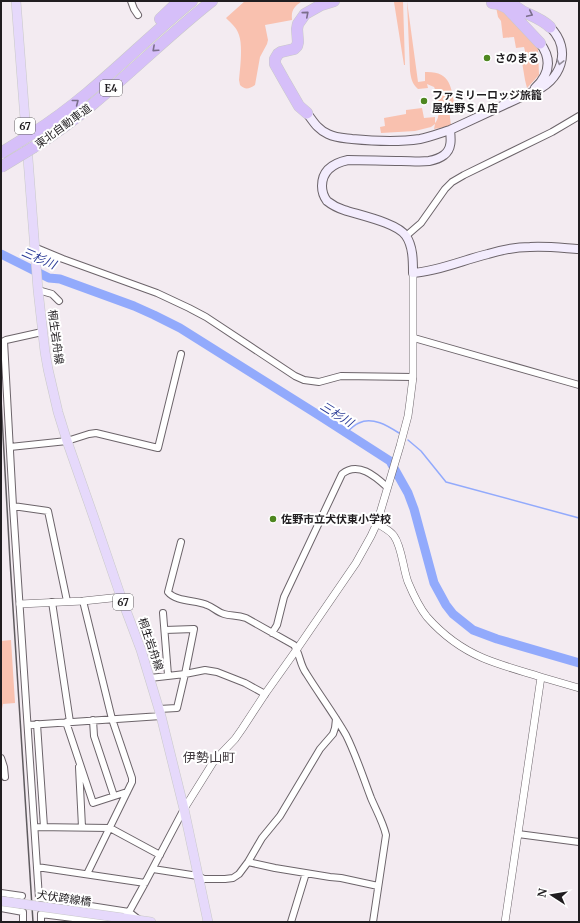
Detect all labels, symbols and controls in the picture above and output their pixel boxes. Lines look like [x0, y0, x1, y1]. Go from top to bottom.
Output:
one-way arrow [525, 9, 533, 17]
one-way arrow [301, 12, 309, 19]
one-way arrow [152, 44, 160, 52]
place label: さのまる [495, 51, 539, 65]
marker: さのまる [482, 53, 492, 63]
one-way arrow [557, 59, 565, 65]
road number: E4 [100, 80, 122, 96]
place label: ファミリーロッジ旅籠 屋佐野ＳＡ店 [432, 88, 542, 115]
marker: ファミリーロッジ旅籠 屋佐野ＳＡ店 [419, 96, 429, 106]
one-way arrow [71, 99, 78, 106]
street label: 東北自動車道 [32, 101, 94, 151]
road number: 67 [15, 118, 35, 134]
water label: 三杉川 [19, 244, 60, 273]
street label: 桐生岩舟線 [45, 309, 67, 365]
water label: 三杉川 [318, 398, 358, 431]
place label: 佐野市立犬伏東小学校 [281, 512, 391, 526]
marker: 佐野市立犬伏東小学校 [268, 514, 278, 524]
road number: 67 [113, 594, 133, 610]
street label: 桐生岩舟線 [135, 616, 167, 672]
district label: 伊勢山町 [183, 749, 235, 766]
north arrow [532, 875, 572, 915]
street label: 犬伏跨線橋 [36, 887, 92, 909]
text: N [534, 887, 550, 899]

